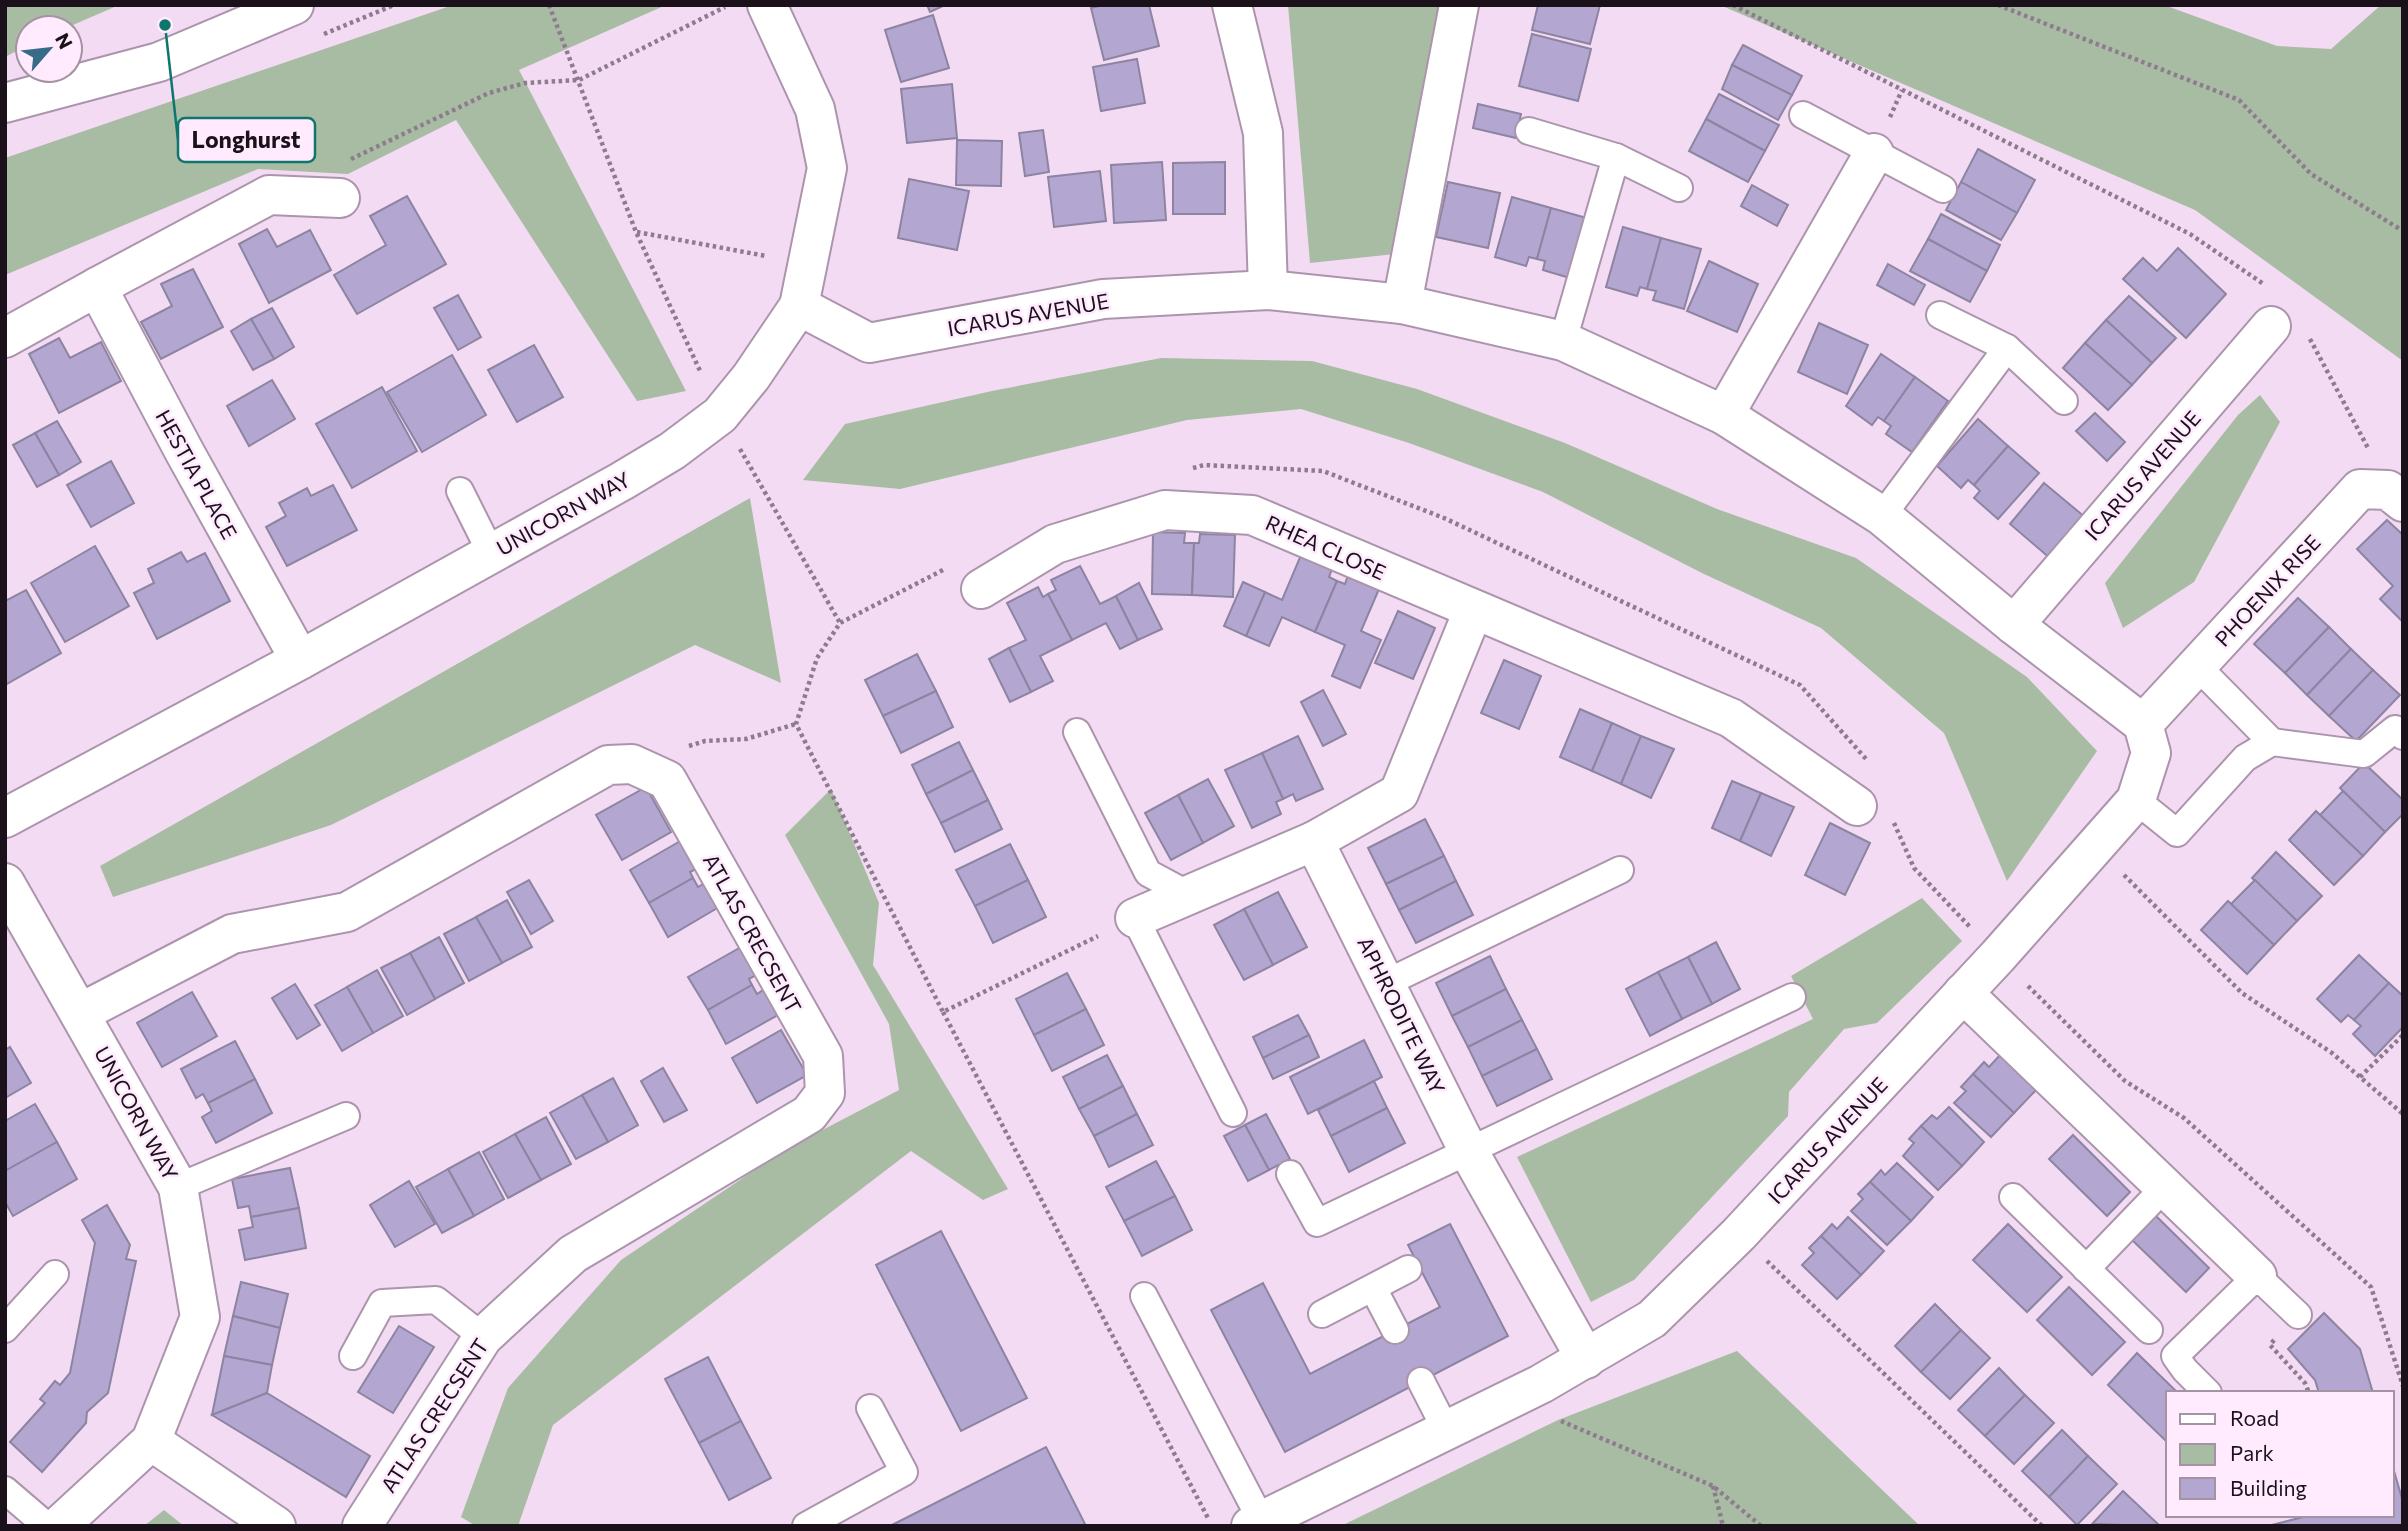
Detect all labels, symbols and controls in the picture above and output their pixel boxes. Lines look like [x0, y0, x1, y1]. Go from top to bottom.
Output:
north arrow [14, 14, 84, 84]
text: N [51, 29, 78, 52]
callout: Longhurst [178, 118, 315, 162]
text: Longhurst [192, 125, 301, 153]
street label: ICARUS AVENUE [945, 287, 1111, 341]
street label: HESTIA PLACE [151, 405, 243, 543]
street label: ICARUS AVENUE [2079, 405, 2205, 545]
street label: UNICORN WAY [492, 466, 634, 560]
street label: RHEA CLOSE [1262, 509, 1390, 585]
street label: PHOENIX RISE [2209, 529, 2325, 651]
street label: ATLAS CRECSENT [699, 849, 807, 1017]
street label: APHRODITE WAY [1353, 932, 1451, 1098]
street label: UNICORN WAY [90, 1042, 184, 1184]
street label: ICARUS AVENUE [1762, 1072, 1892, 1208]
street label: ATLAS CRECSENT [375, 1333, 493, 1497]
legend [2166, 1391, 2394, 1517]
text: Road [2230, 1405, 2279, 1430]
text: Park [2230, 1440, 2274, 1465]
text: Building [2230, 1475, 2307, 1500]

